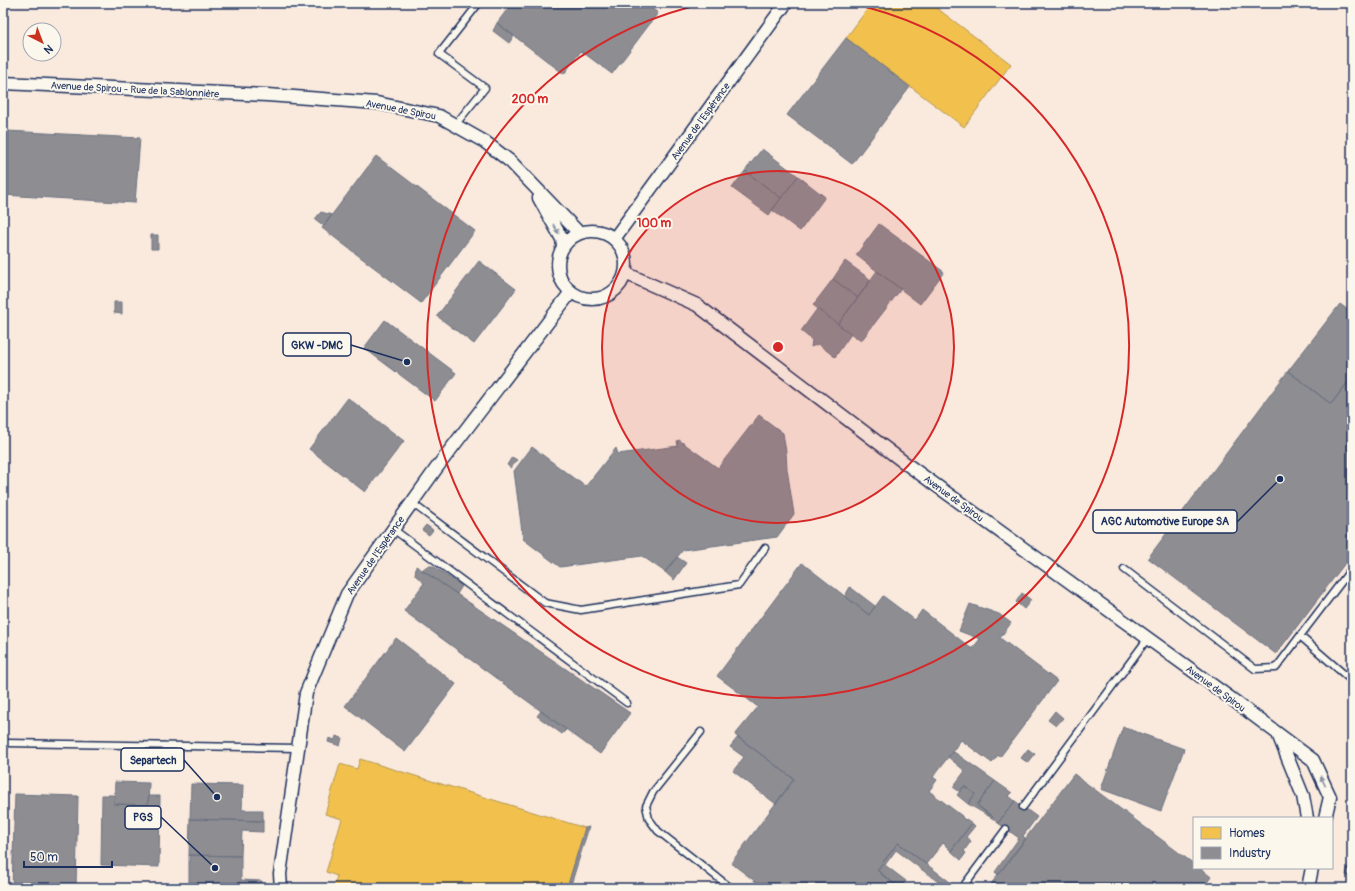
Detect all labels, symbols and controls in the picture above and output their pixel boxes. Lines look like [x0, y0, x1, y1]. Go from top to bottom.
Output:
north arrow [22, 22, 62, 62]
text: N [41, 42, 55, 57]
street label: Avenue de Spirou - Rue de la Sablonnière [50, 80, 220, 100]
street label: Avenue de l'Espérance [669, 81, 733, 163]
text: 200 m [512, 92, 549, 107]
street label: Avenue de Spirou [365, 97, 437, 123]
text: 100 m [637, 216, 672, 231]
one-way arrow [553, 223, 560, 235]
callout: GKW -DMC [283, 333, 351, 356]
text: GKW -DMC [291, 339, 343, 352]
centre of rings [771, 340, 785, 354]
street label: Avenue de Spirou [921, 473, 986, 525]
callout: AGC Automotive Europe SA [1093, 510, 1237, 533]
street label: Avenue de l'Espérance [344, 514, 407, 597]
text: AGC Automotive Europe SA [1101, 515, 1230, 528]
street label: Avenue de Spirou [1183, 663, 1248, 715]
callout: Separtech [121, 748, 184, 771]
text: Separtech [130, 754, 176, 767]
one-way arrow [1320, 776, 1326, 787]
callout: PGS [125, 806, 161, 829]
text: PGS [133, 811, 153, 824]
legend [1193, 817, 1333, 869]
text: Homes [1229, 826, 1265, 841]
scale bar [24, 843, 112, 869]
text: Industry [1229, 846, 1271, 861]
text: 50 m [30, 850, 58, 865]

